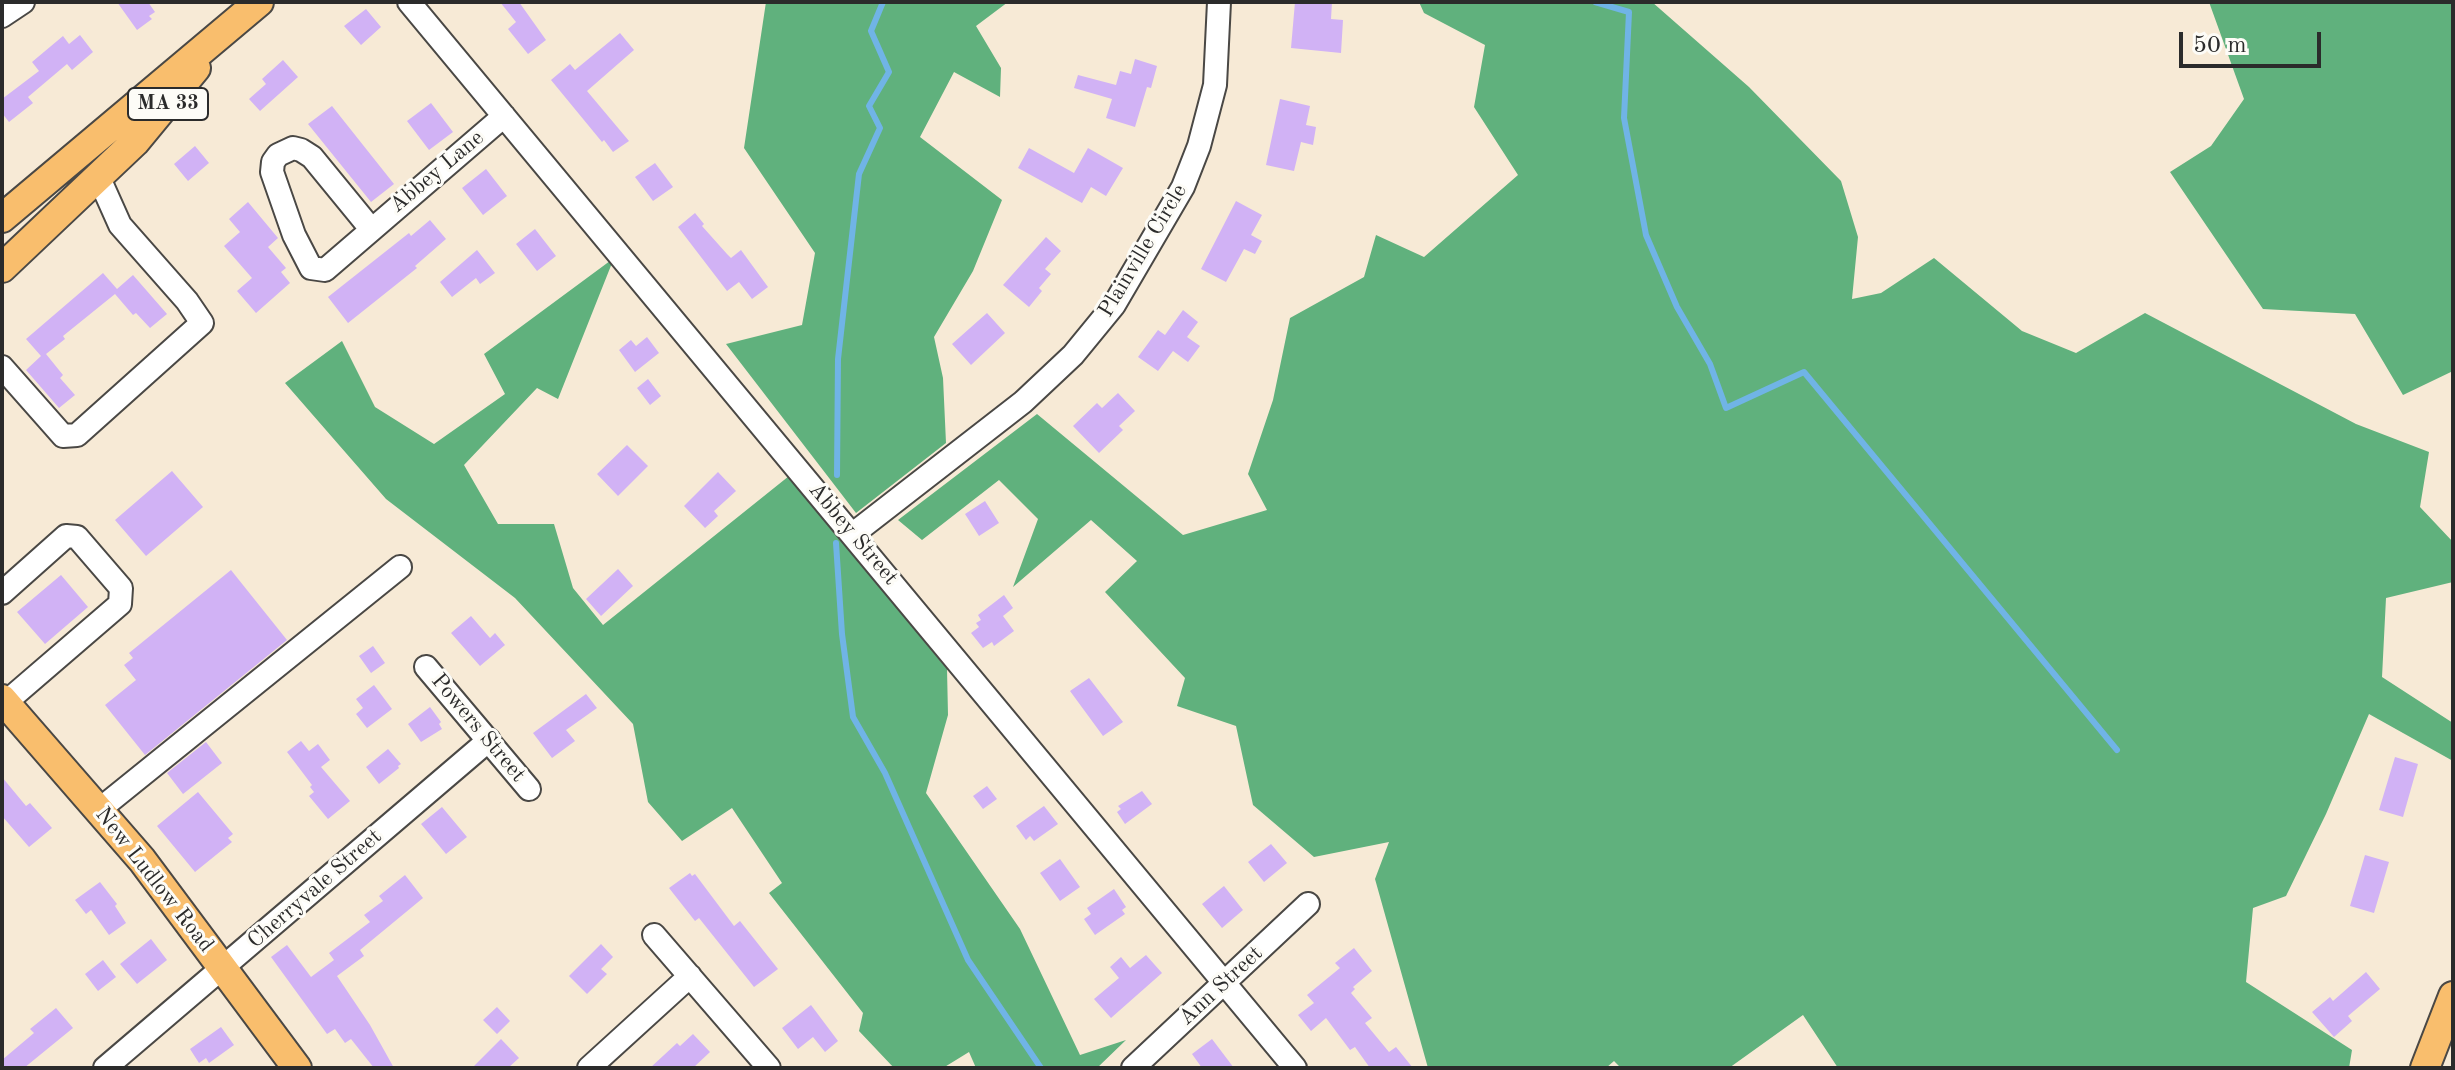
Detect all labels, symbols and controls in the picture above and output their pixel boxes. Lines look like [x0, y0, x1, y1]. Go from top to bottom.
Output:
scale bar [2183, 16, 2325, 66]
text: 50 m [2193, 34, 2247, 58]
road number: MA 33 [128, 88, 208, 120]
street label: Abbey Lane [385, 125, 489, 219]
street label: Plainville Circle [1093, 180, 1193, 322]
street label: Abbey Street [803, 477, 903, 591]
street label: Powers Street [425, 668, 531, 788]
street label: New Ludlow Road [89, 802, 219, 958]
street label: Cherryvale Street [243, 824, 387, 954]
street label: Ann Street [1174, 941, 1268, 1031]

